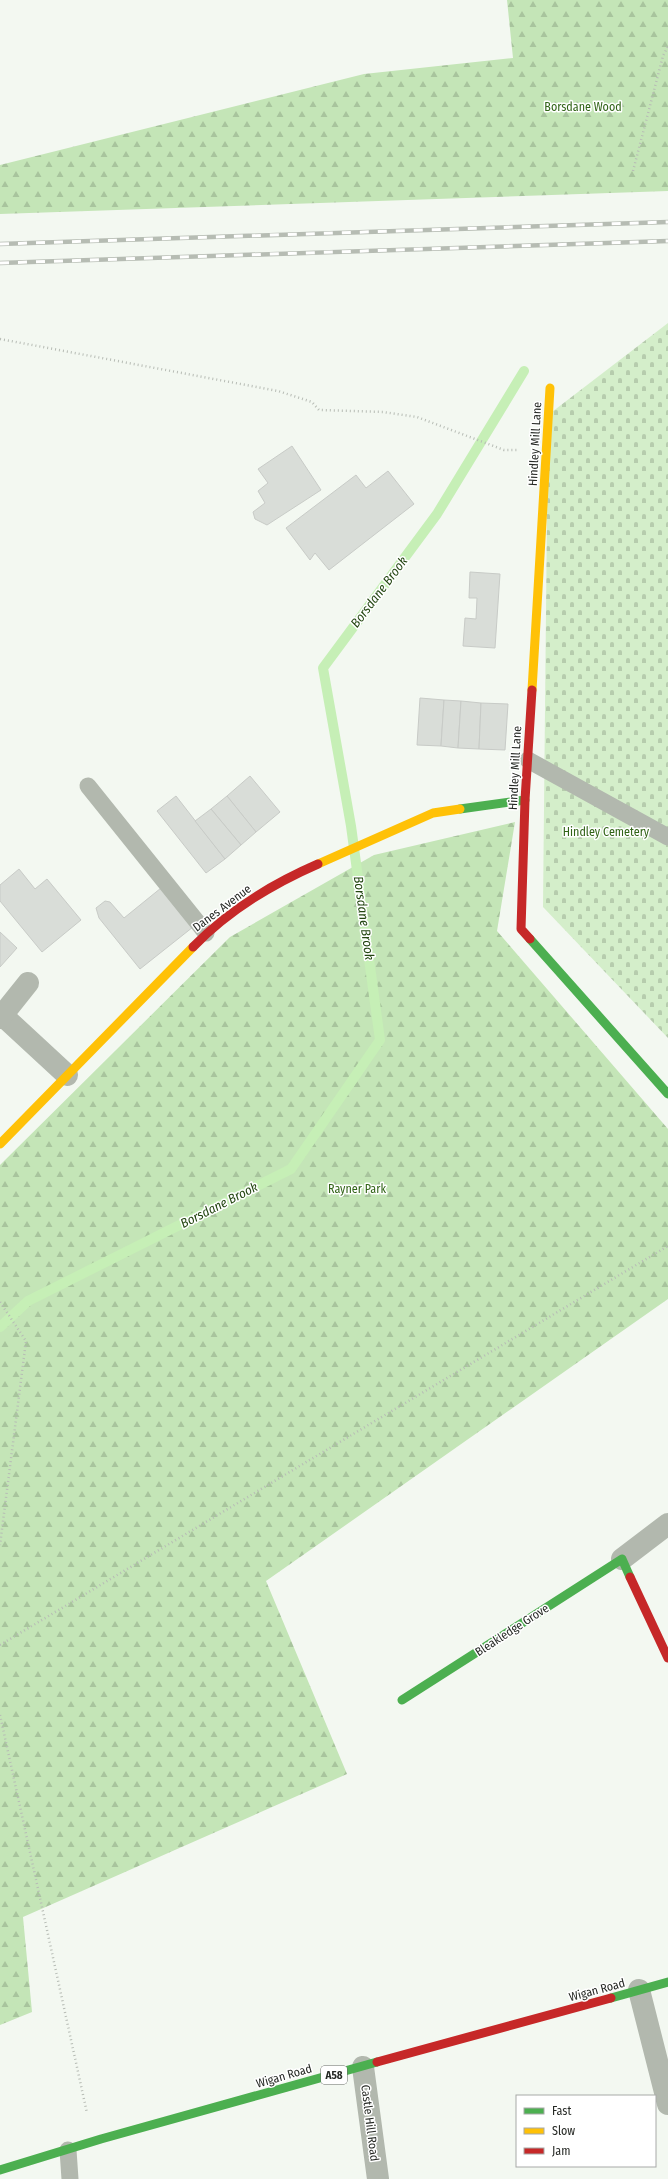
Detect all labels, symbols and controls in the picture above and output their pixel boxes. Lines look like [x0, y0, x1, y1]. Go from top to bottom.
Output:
park label: Borsdane Wood [544, 100, 622, 114]
street label: Hindley Mill Lane [526, 401, 544, 486]
water label: Borsdane Brook [348, 553, 411, 630]
street label: Hindley Mill Lane [506, 725, 524, 810]
park label: Hindley Cemetery [563, 825, 650, 839]
water label: Borsdane Brook [351, 875, 377, 962]
street label: Danes Avenue [190, 882, 254, 934]
water label: Borsdane Brook [178, 1179, 261, 1231]
park label: Rayner Park [328, 1182, 386, 1196]
street label: Bleakledge Grove [473, 1601, 551, 1659]
street label: Wigan Road [568, 1976, 626, 2004]
street label: Wigan Road [255, 2061, 313, 2091]
road number: A58 [321, 2066, 347, 2084]
street label: Castle Hill Road [358, 2084, 382, 2162]
legend [516, 2095, 656, 2167]
text: Fast [552, 2104, 571, 2118]
text: Slow [552, 2124, 575, 2138]
text: Jam [552, 2144, 570, 2158]

